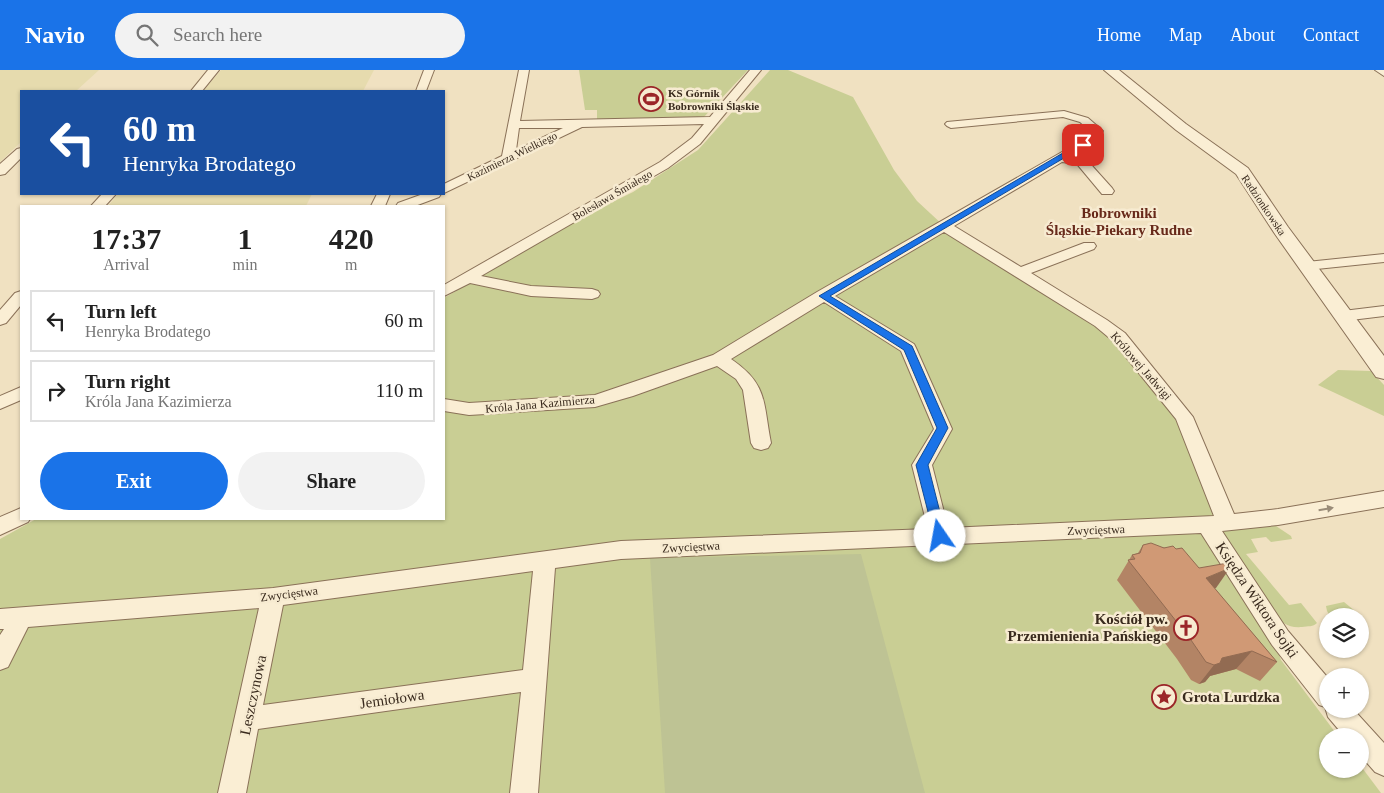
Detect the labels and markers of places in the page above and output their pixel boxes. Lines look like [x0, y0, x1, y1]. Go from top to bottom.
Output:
sports icon: KS Górnik Bobrowniki Śląskie [638, 86, 664, 112]
place label: KS Górnik Bobrowniki Śląskie [668, 87, 759, 112]
pin [1062, 124, 1104, 166]
place label: Kościół pw. Przemienienia Pańskiego [1008, 611, 1168, 644]
church icon: Kościół pw. Przemienienia Pańskiego [1173, 615, 1199, 641]
place icon: Grota Lurdzka [1151, 684, 1177, 710]
place label: Grota Lurdzka [1182, 689, 1280, 705]

